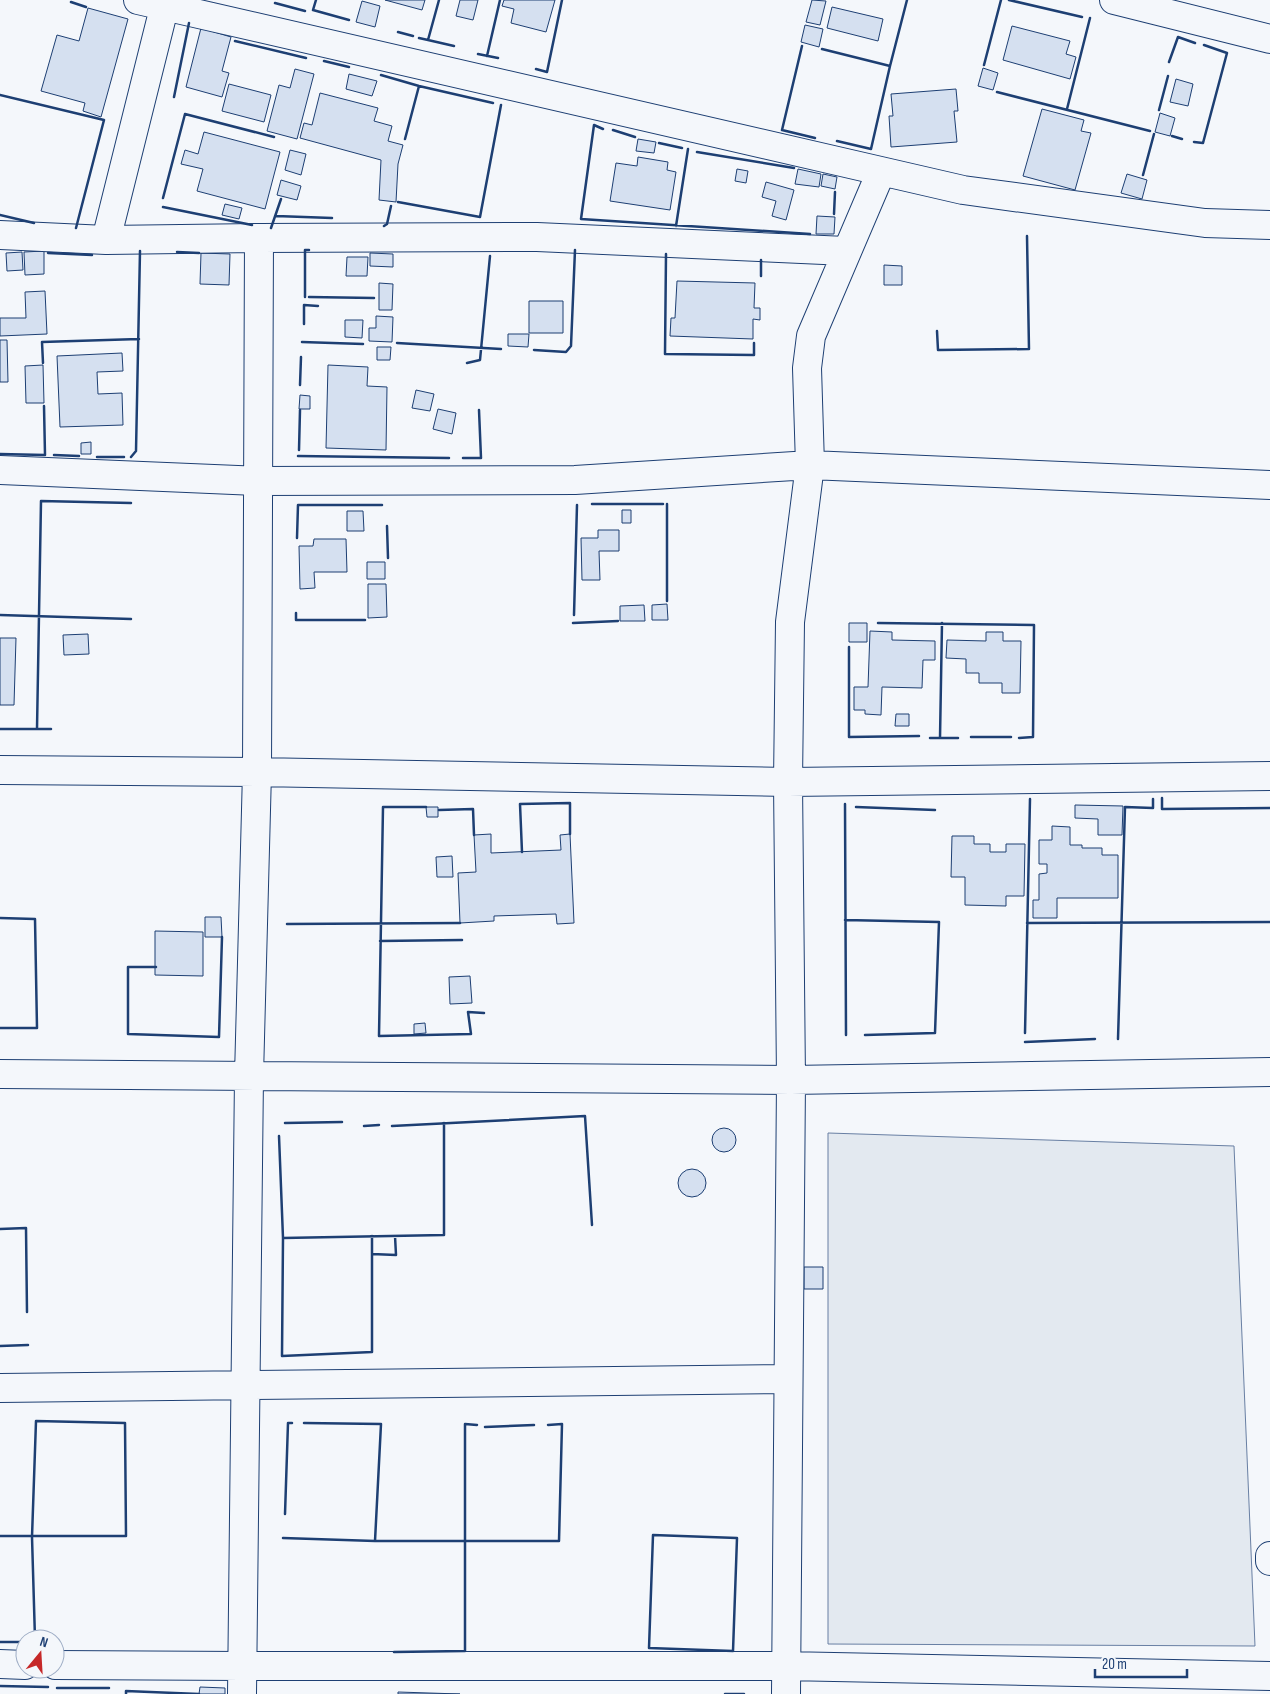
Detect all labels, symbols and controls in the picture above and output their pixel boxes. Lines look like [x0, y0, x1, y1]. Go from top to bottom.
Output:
north arrow [15, 1629, 65, 1679]
text: N [38, 1633, 50, 1651]
scale bar [1095, 1646, 1188, 1678]
text: 20 m [1102, 1655, 1127, 1674]

